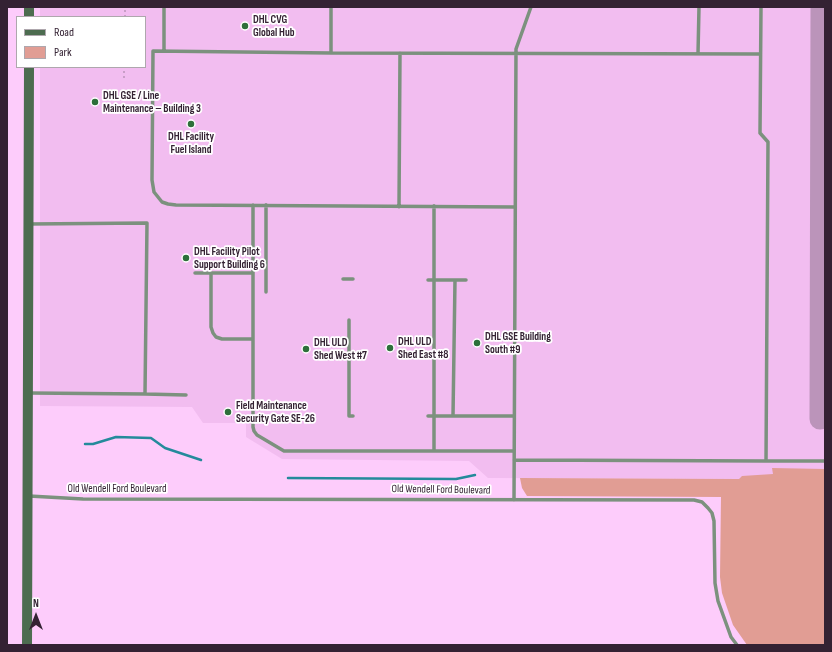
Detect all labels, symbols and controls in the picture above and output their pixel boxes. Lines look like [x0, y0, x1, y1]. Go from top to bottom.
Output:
place label: DHL CVG Global Hub [253, 13, 294, 39]
legend [16, 16, 146, 68]
marker: DHL CVG Global Hub [240, 21, 250, 31]
text: Road [54, 25, 74, 40]
text: Park [54, 45, 72, 60]
place label: DHL GSE / Line Maintenance – Building 3 [103, 89, 201, 115]
marker: DHL GSE / Line Maintenance – Building 3 [90, 97, 100, 107]
marker: DHL Facility Fuel Island [186, 119, 196, 129]
place label: DHL Facility Fuel Island [168, 130, 214, 156]
place label: DHL Facility Pilot Support Building 6 [194, 245, 265, 271]
marker: DHL Facility Pilot Support Building 6 [181, 253, 191, 263]
place label: DHL GSE Building South #9 [485, 330, 551, 356]
place label: DHL ULD Shed East #8 [398, 335, 448, 361]
place label: DHL ULD Shed West #7 [314, 336, 367, 362]
marker: DHL GSE Building South #9 [472, 338, 482, 348]
marker: DHL ULD Shed East #8 [385, 343, 395, 353]
marker: DHL ULD Shed West #7 [301, 344, 311, 354]
place label: Field Maintenance Security Gate SE-26 [236, 399, 315, 425]
marker: Field Maintenance Security Gate SE-26 [223, 407, 233, 417]
street label: Old Wendell Ford Boulevard [68, 482, 166, 496]
street label: Old Wendell Ford Boulevard [391, 483, 491, 497]
north arrow [16, 596, 56, 636]
text: N [33, 597, 39, 610]

